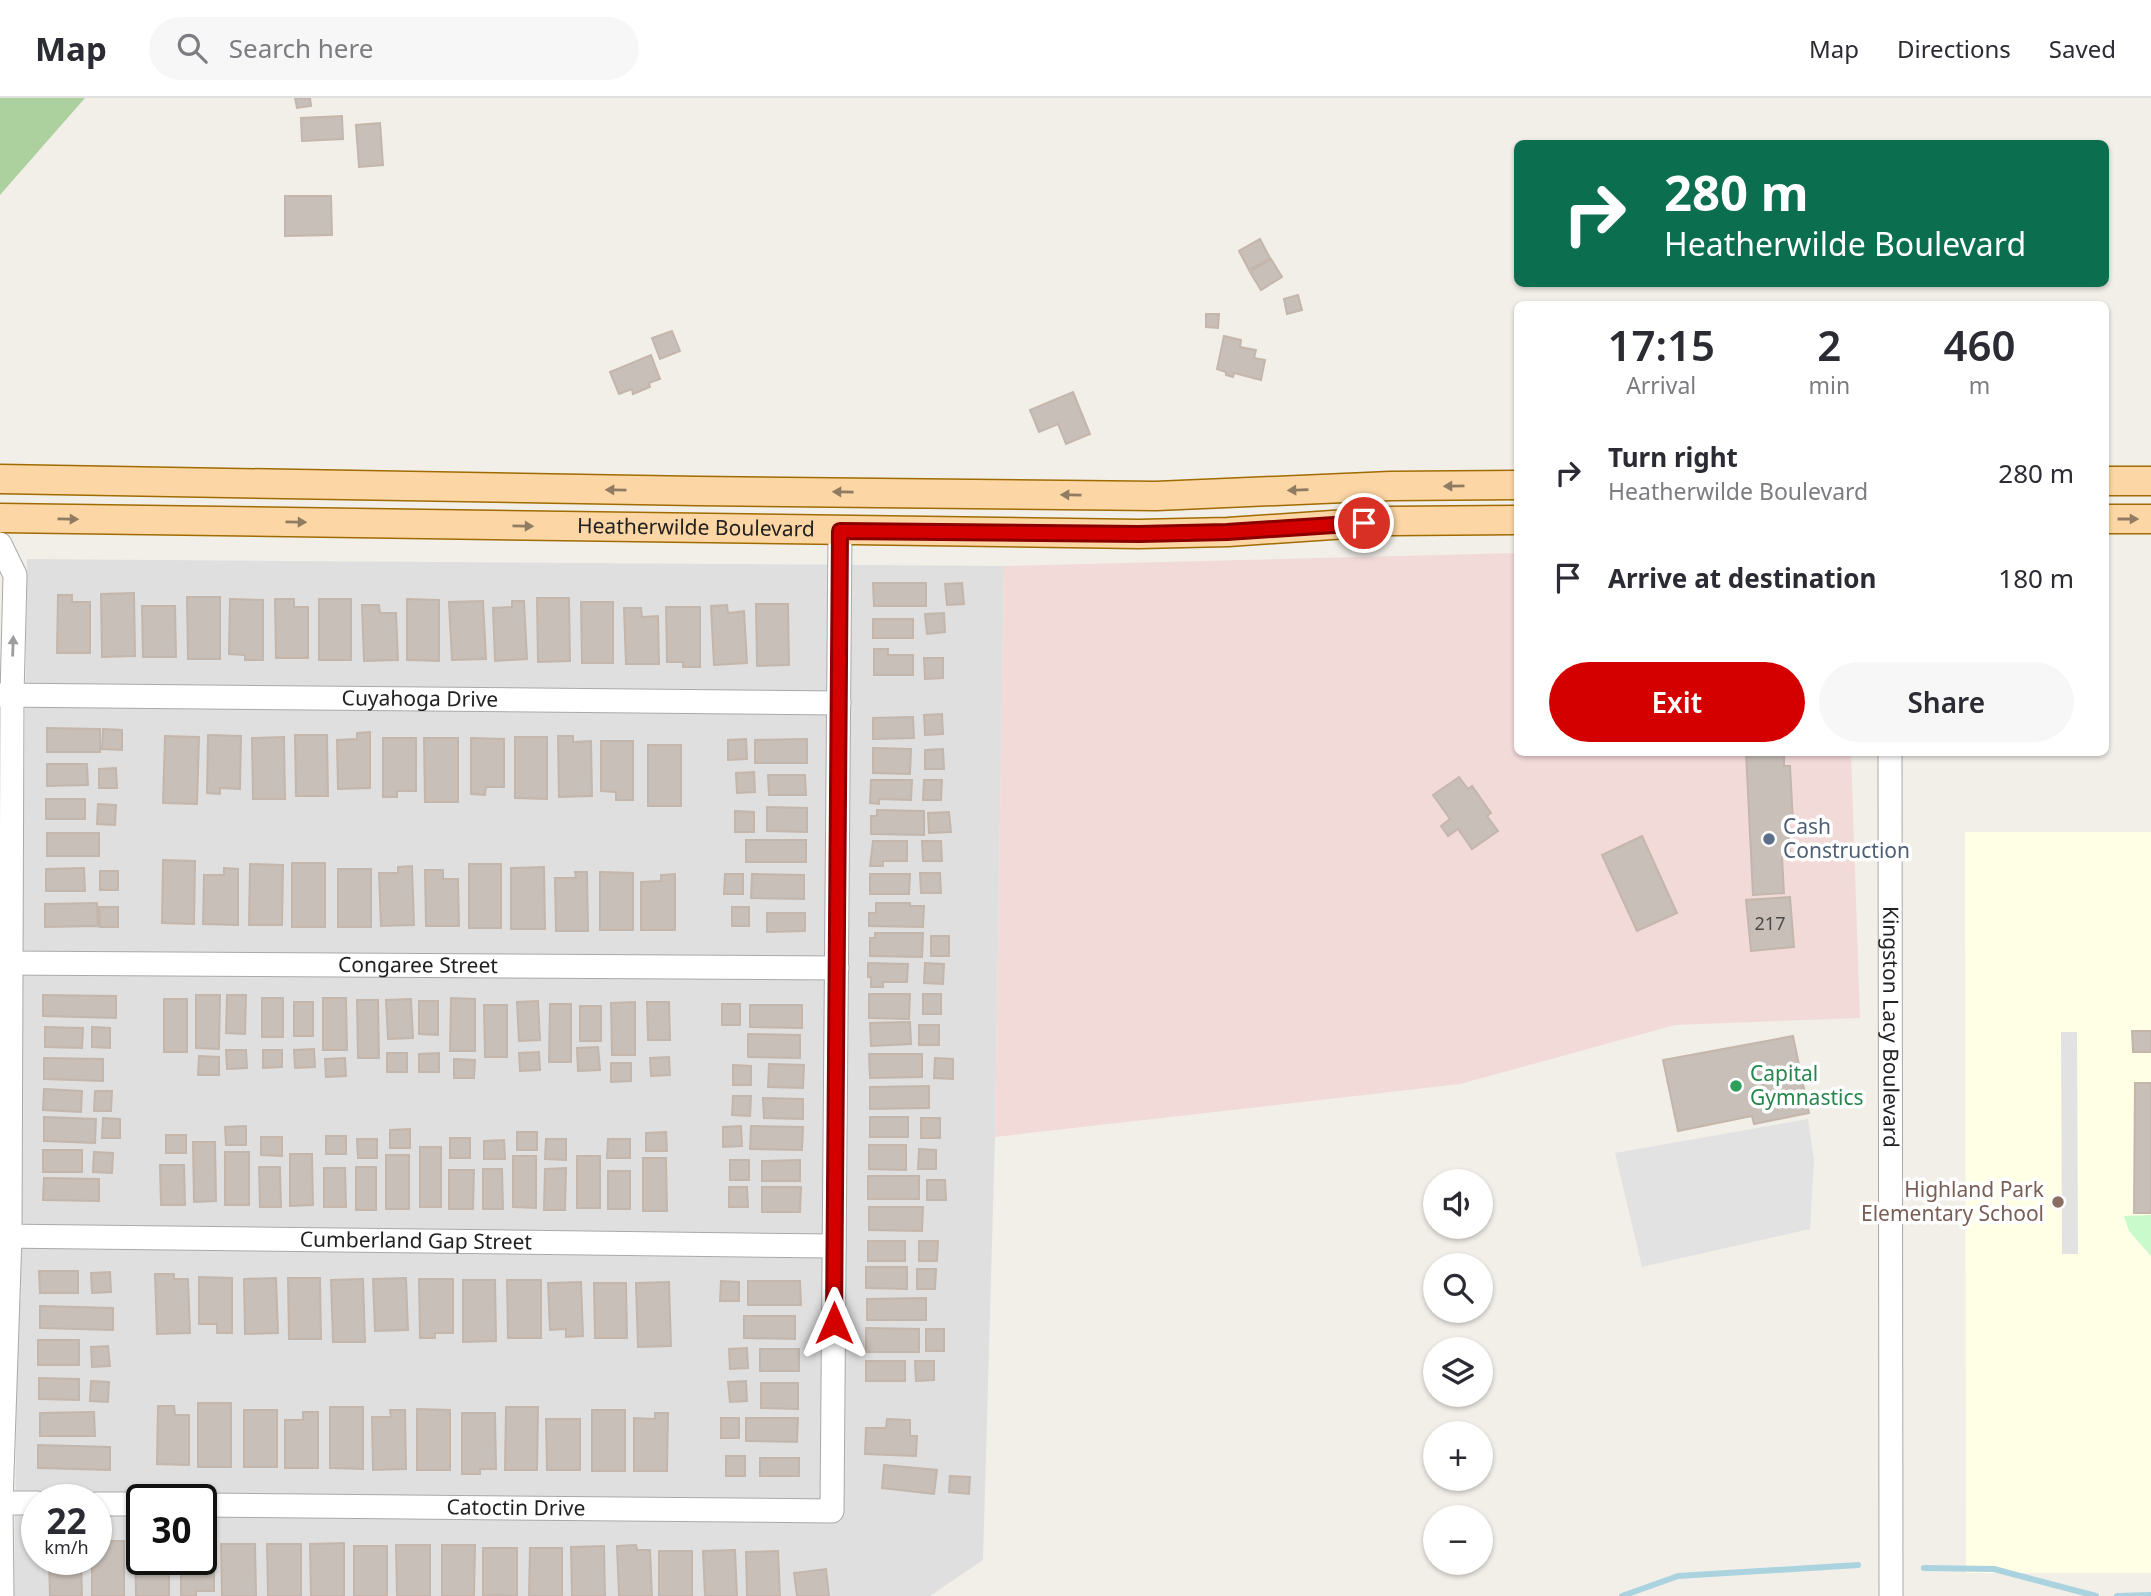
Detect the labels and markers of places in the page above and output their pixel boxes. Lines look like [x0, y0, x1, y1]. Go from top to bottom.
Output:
pin [1334, 493, 1394, 553]
place label: Cash Construction [1783, 812, 1910, 864]
marker: Cash Construction [1761, 831, 1777, 847]
place label: Capital Gymnastics [1750, 1059, 1864, 1111]
marker: Capital Gymnastics [1728, 1078, 1744, 1094]
place label: Highland Park Elementary School [1861, 1175, 2045, 1227]
marker: Highland Park Elementary School [2050, 1194, 2066, 1210]

